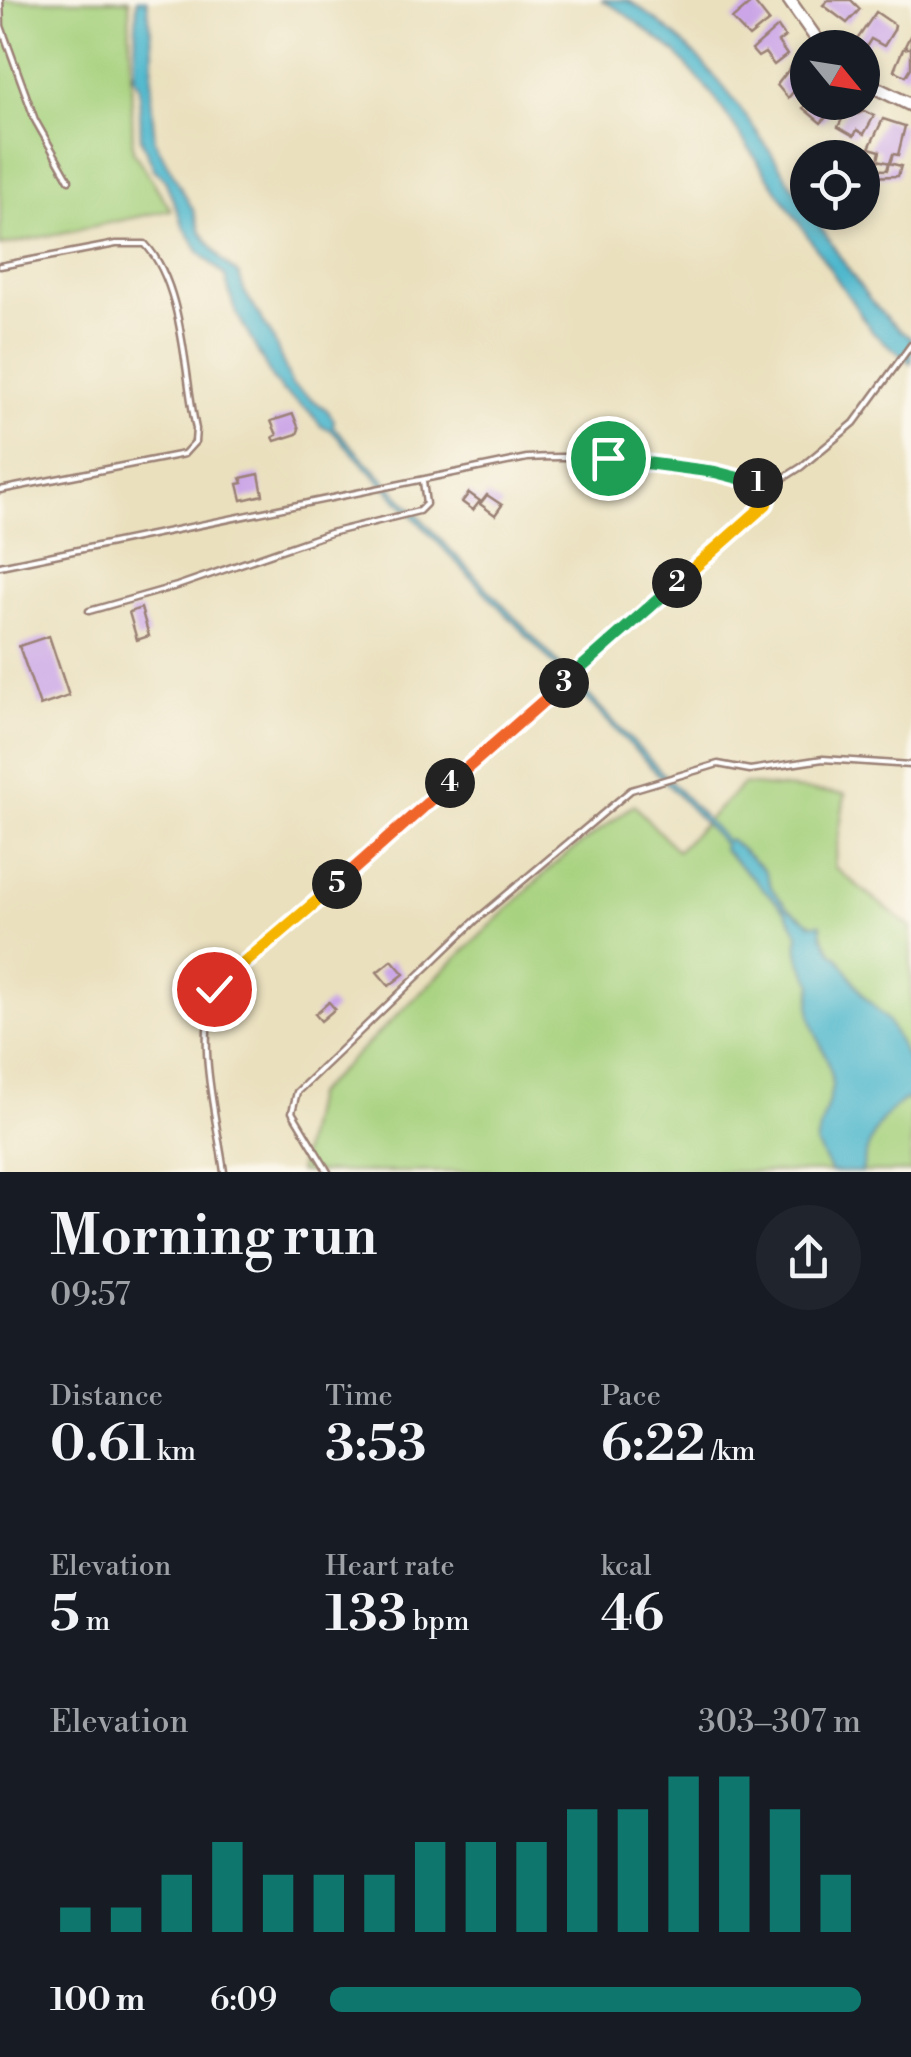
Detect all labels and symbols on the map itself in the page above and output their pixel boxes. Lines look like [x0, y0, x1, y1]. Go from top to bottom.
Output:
north arrow [790, 30, 880, 120]
pin [566, 416, 651, 501]
pin: 1 [733, 458, 783, 508]
pin: 2 [652, 558, 702, 608]
pin: 3 [539, 658, 589, 708]
pin: 4 [425, 758, 475, 808]
pin: 5 [312, 859, 362, 909]
pin [172, 947, 257, 1032]

